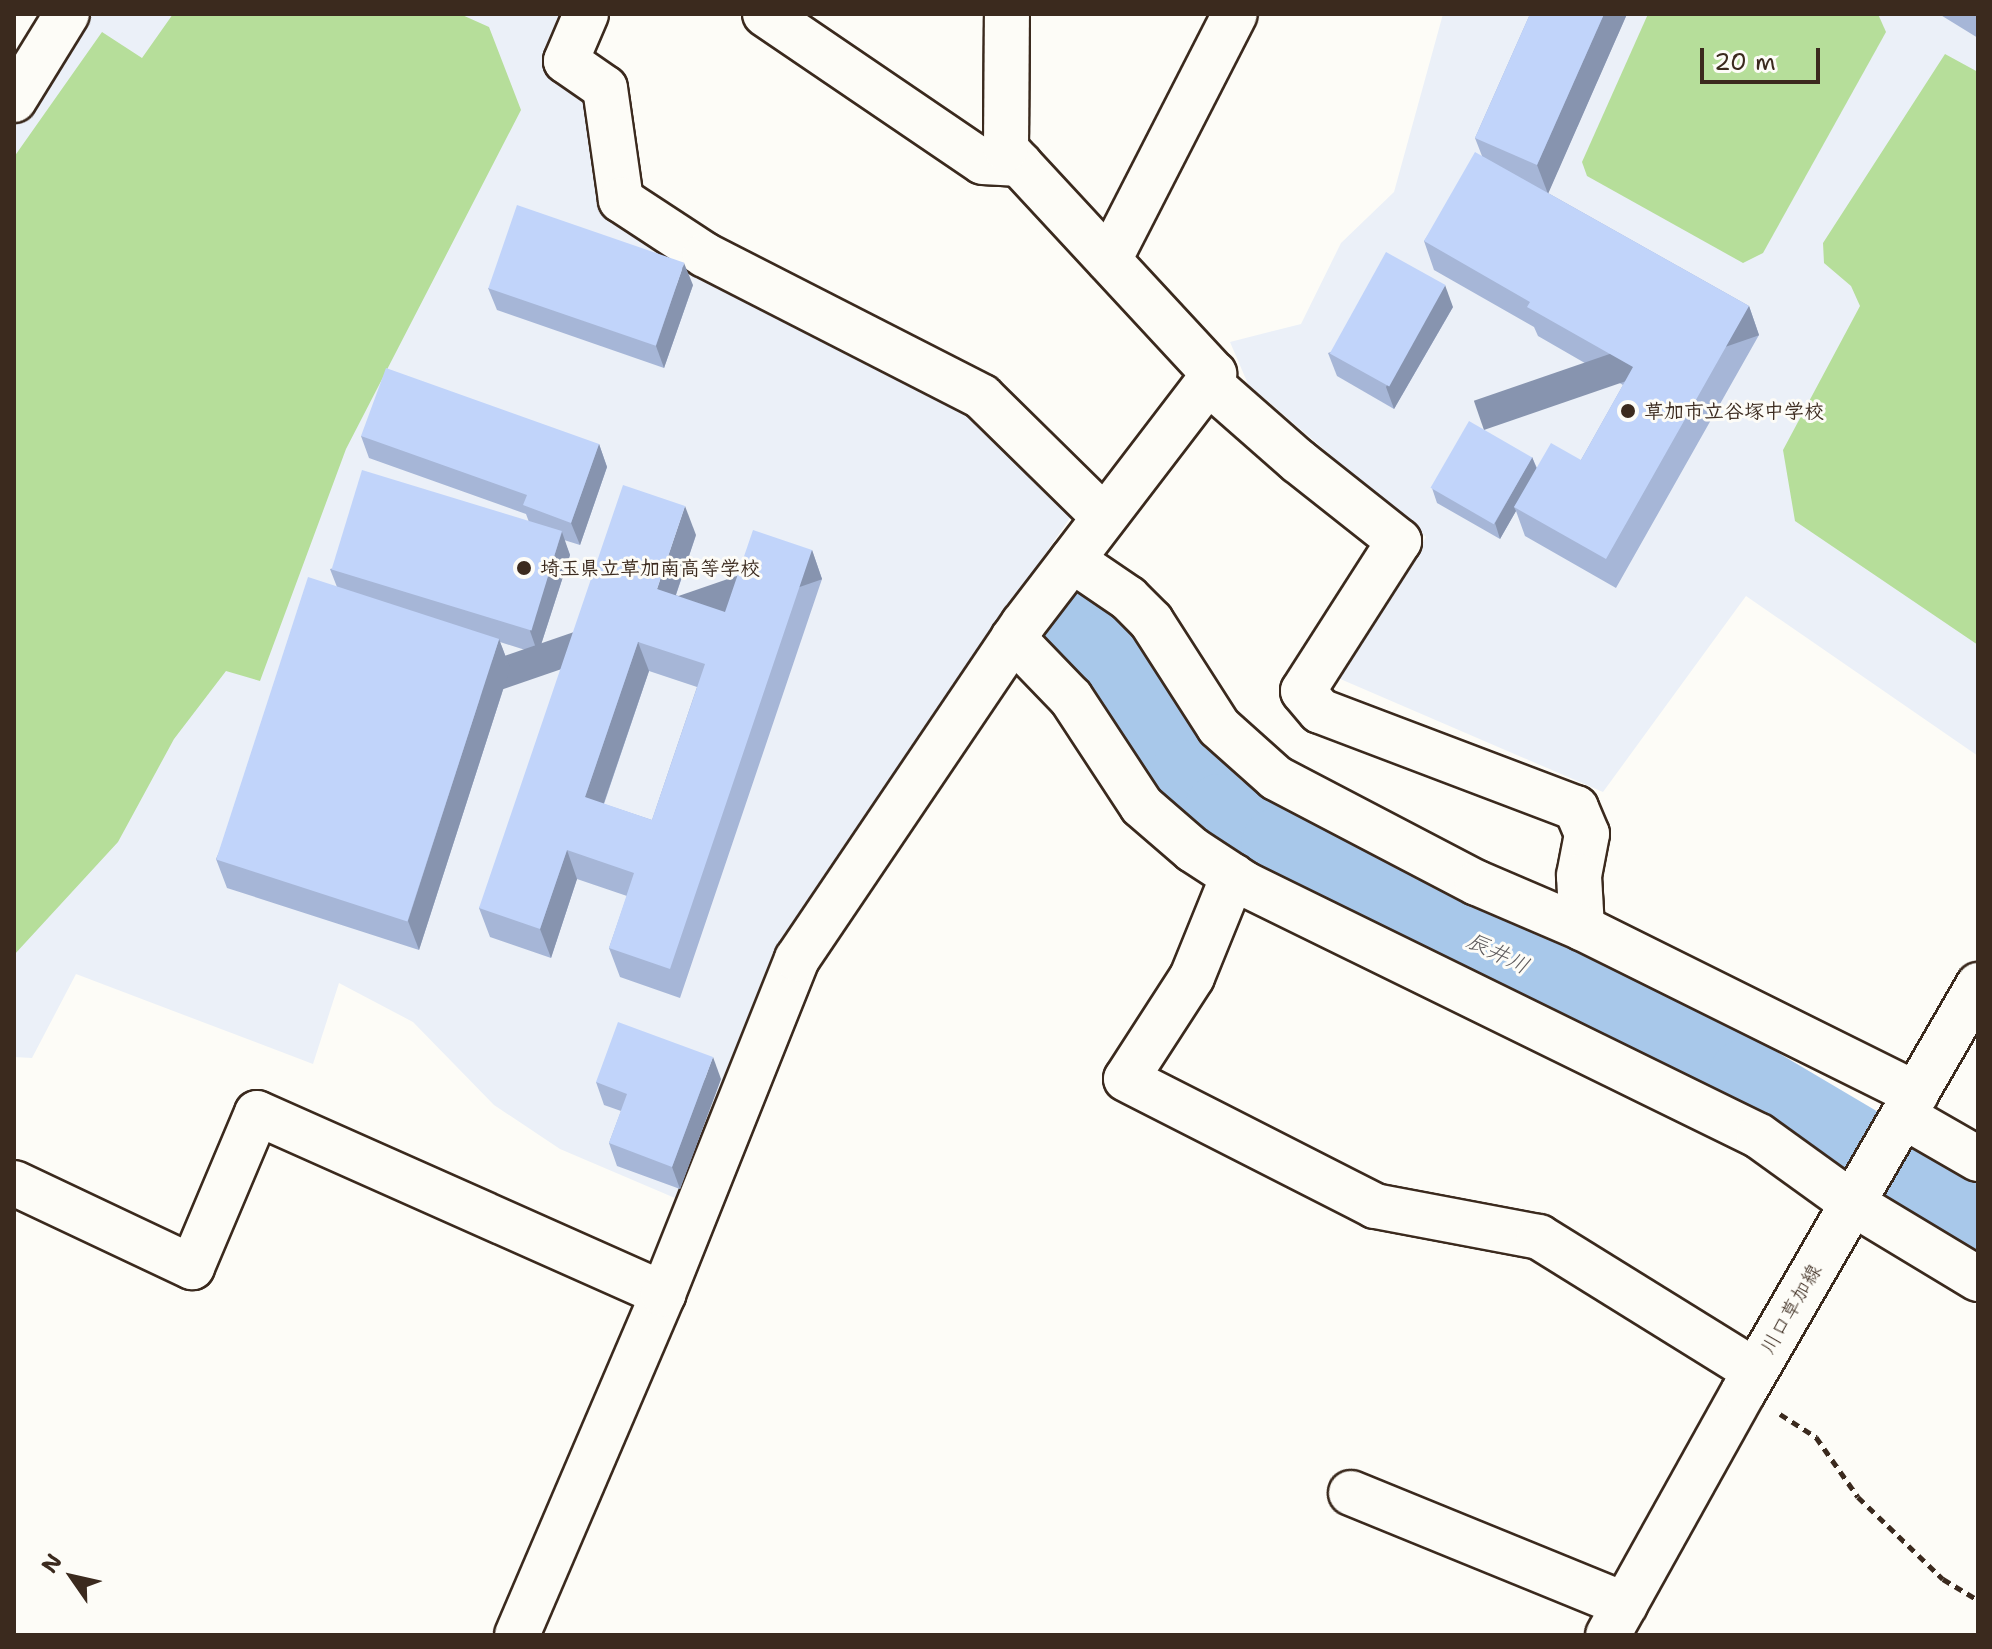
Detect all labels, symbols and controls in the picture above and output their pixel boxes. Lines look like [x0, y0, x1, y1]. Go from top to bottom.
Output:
scale bar [1704, 32, 1824, 82]
text: 20 m [1714, 46, 1776, 78]
place label: 草加市立谷塚中学校 [1644, 399, 1824, 423]
marker: 草加市立谷塚中学校 [1619, 402, 1637, 420]
place label: 埼玉県立草加南高等学校 [540, 556, 760, 580]
marker: 埼玉県立草加南高等学校 [515, 559, 533, 577]
water label: 辰井川 [1463, 927, 1533, 979]
street label: 川口草加線 [1756, 1260, 1826, 1358]
north arrow [32, 1537, 112, 1617]
text: N [35, 1548, 69, 1579]

